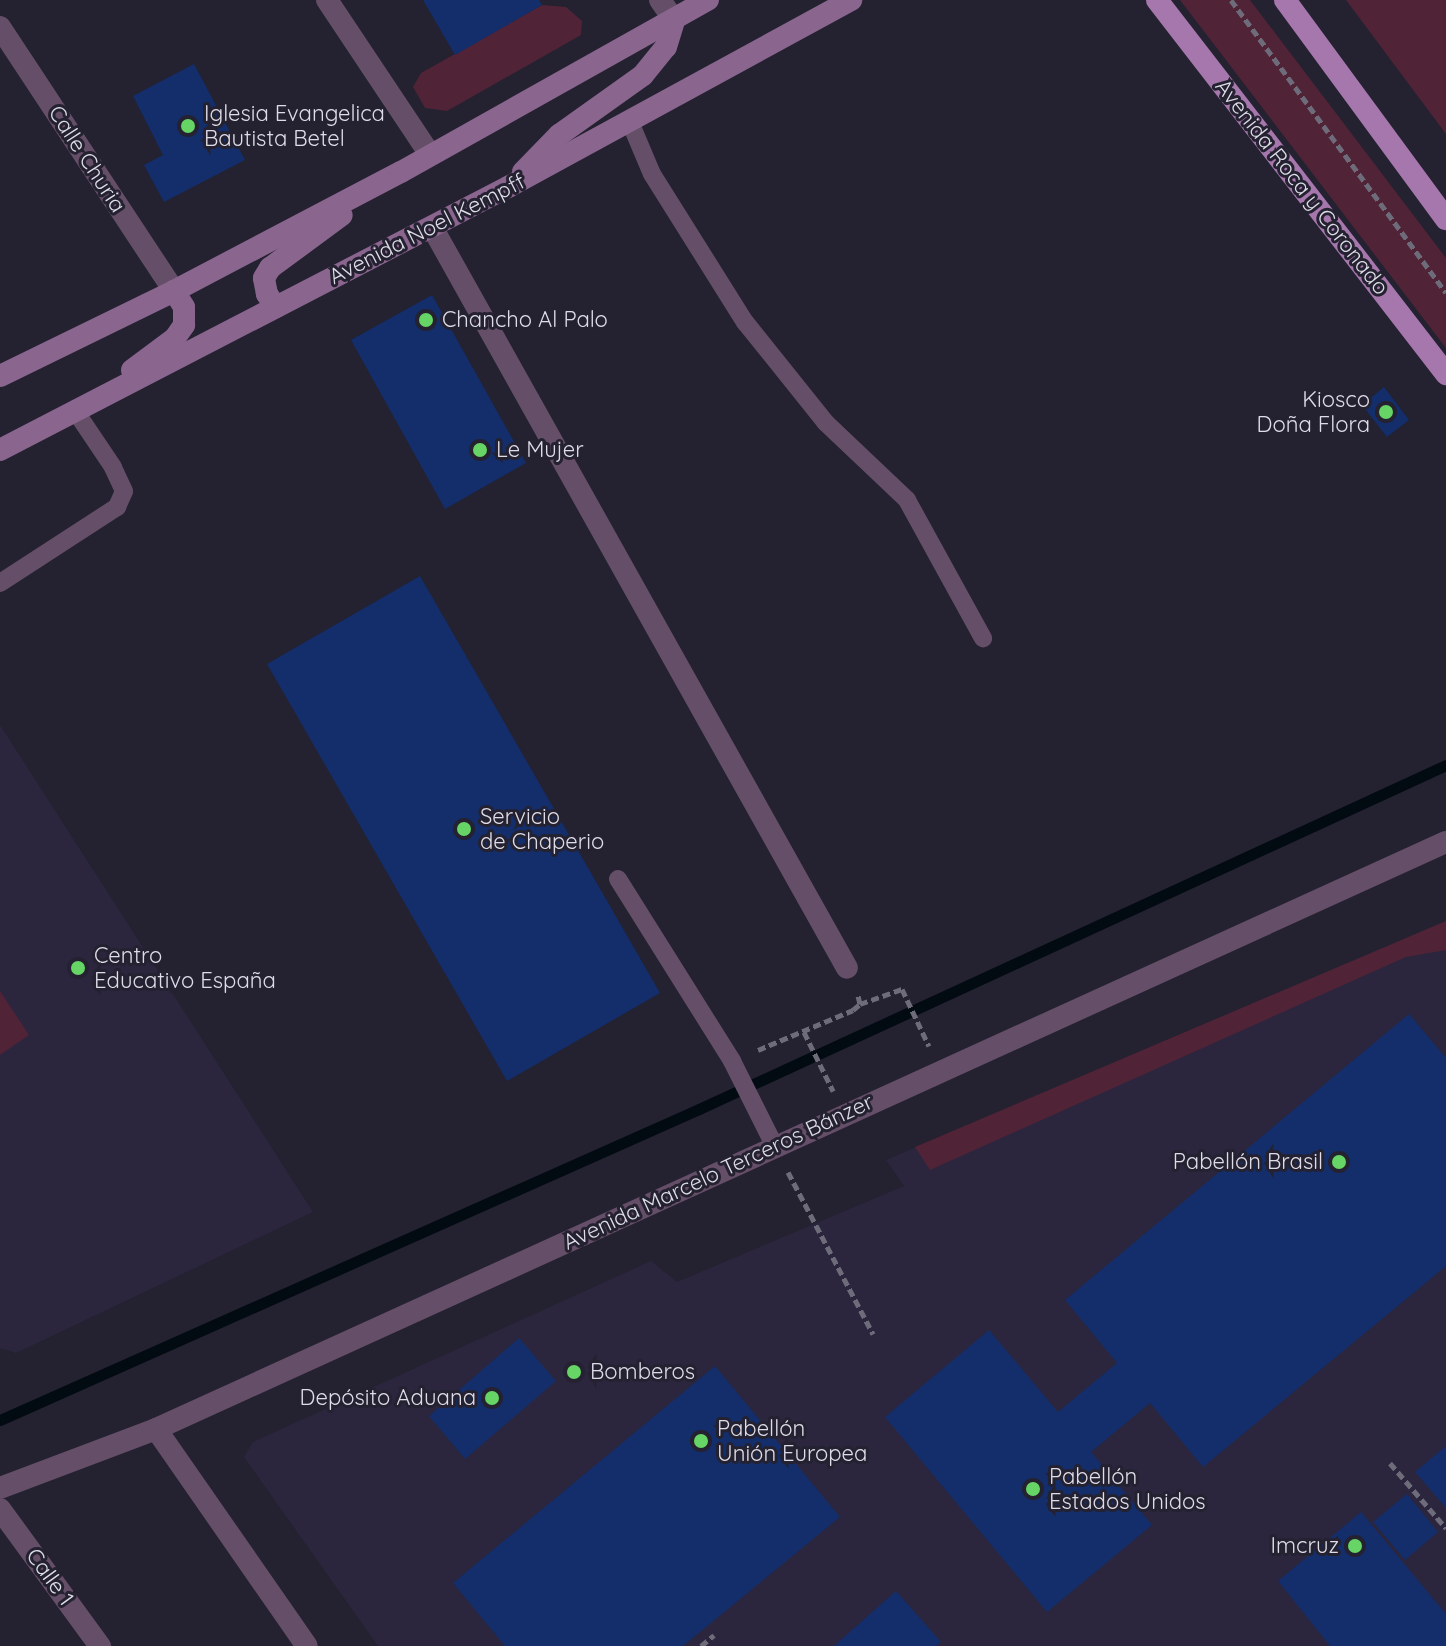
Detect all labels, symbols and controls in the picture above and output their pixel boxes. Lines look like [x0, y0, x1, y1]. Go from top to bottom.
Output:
street label: Avenida Roca y Coronado [1210, 74, 1394, 300]
place label: Iglesia Evangelica Bautista Betel [204, 100, 385, 152]
street label: Calle Churia [43, 101, 131, 217]
marker: Iglesia Evangelica Bautista Betel [179, 117, 197, 135]
street label: Avenida Noel Kempff [325, 168, 529, 290]
place label: Chancho Al Palo [442, 307, 608, 333]
marker: Chancho Al Palo [417, 311, 435, 329]
place label: Kiosco Doña Flora [1257, 386, 1370, 438]
marker: Kiosco Doña Flora [1377, 403, 1395, 421]
place label: Le Mujer [496, 437, 584, 463]
marker: Le Mujer [471, 441, 489, 459]
place label: Servicio de Chaperio [480, 803, 604, 854]
marker: Servicio de Chaperio [455, 820, 473, 838]
place label: Centro Educativo España [94, 942, 276, 994]
marker: Centro Educativo España [69, 959, 87, 977]
street label: Avenida Marcelo Terceros Bánzer [559, 1088, 877, 1256]
place label: Pabellón Brasil [1173, 1149, 1323, 1175]
marker: Pabellón Brasil [1330, 1153, 1348, 1171]
place label: Bomberos [590, 1359, 695, 1385]
marker: Bomberos [565, 1363, 583, 1381]
place label: Depósito Aduana [299, 1385, 476, 1411]
marker: Depósito Aduana [483, 1389, 501, 1407]
place label: Pabellón Unión Europea [717, 1415, 867, 1466]
marker: Pabellón Unión Europea [692, 1432, 710, 1450]
place label: Pabellón Estados Unidos [1049, 1463, 1206, 1514]
marker: Pabellón Estados Unidos [1024, 1480, 1042, 1498]
place label: Imcruz [1271, 1533, 1339, 1559]
marker: Imcruz [1346, 1537, 1364, 1555]
street label: Calle 1 [20, 1543, 80, 1611]

